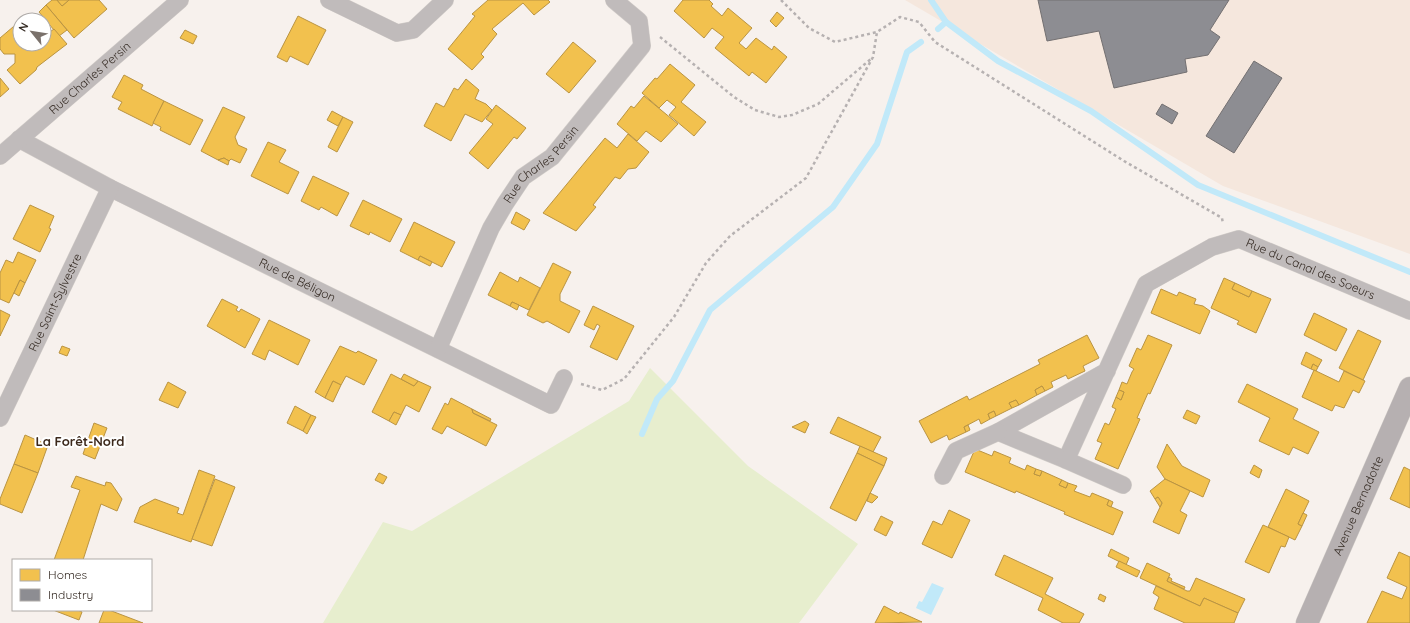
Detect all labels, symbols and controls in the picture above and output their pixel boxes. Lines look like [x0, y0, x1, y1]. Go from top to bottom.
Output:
north arrow [12, 12, 52, 52]
text: N [15, 20, 31, 34]
street label: Rue Charles Persin [46, 38, 134, 117]
street label: Rue Charles Persin [500, 122, 581, 206]
street label: Rue du Canal des Soeurs [1244, 235, 1378, 303]
street label: Rue Saint-Sylvestre [25, 251, 85, 354]
street label: Rue de Béligon [257, 255, 338, 305]
district label: La Forêt-Nord [35, 433, 125, 449]
street label: Avenue Bernadotte [1330, 453, 1386, 558]
legend [12, 559, 152, 611]
text: Homes [48, 567, 88, 582]
text: Industry [48, 587, 93, 602]

